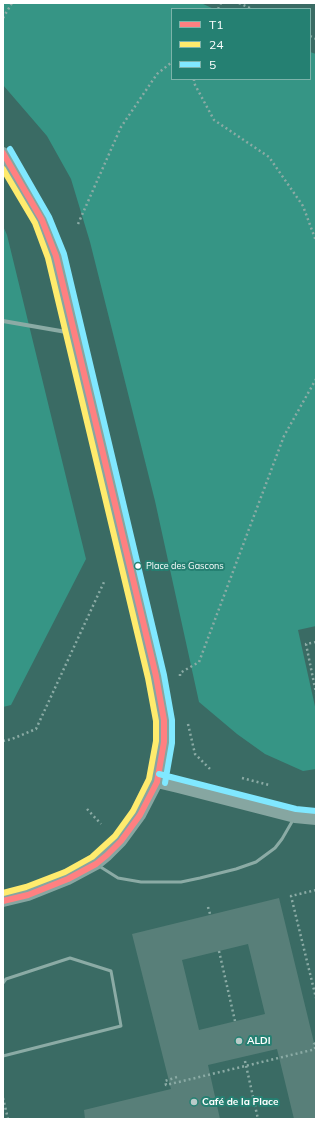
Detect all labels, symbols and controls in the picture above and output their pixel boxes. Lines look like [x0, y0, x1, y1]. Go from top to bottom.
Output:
legend [171, 8, 311, 80]
text: T1 [209, 17, 223, 32]
text: 24 [209, 37, 223, 52]
text: 5 [209, 57, 216, 72]
marker: Place des Gascons [133, 561, 143, 571]
place label: Place des Gascons [146, 561, 224, 571]
place label: ALDI [247, 1035, 271, 1047]
marker: ALDI [234, 1036, 244, 1046]
place label: Café de la Place [202, 1096, 278, 1108]
marker: Café de la Place [189, 1097, 199, 1107]

